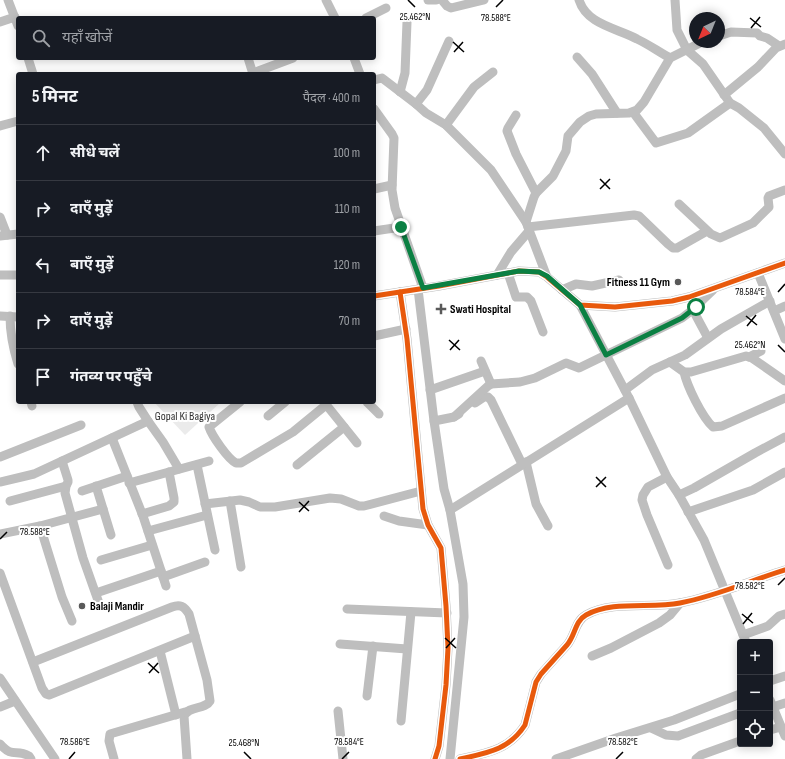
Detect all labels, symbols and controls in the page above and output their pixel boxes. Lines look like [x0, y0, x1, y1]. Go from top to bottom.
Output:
text: 25.462°N [400, 11, 430, 23]
text: 78.588°E [481, 12, 511, 24]
north arrow [689, 12, 725, 48]
search box [16, 16, 376, 60]
icon: search [30, 27, 52, 49]
text: यहाँ खोजें [62, 28, 112, 47]
text: 5 मिनट [32, 87, 78, 107]
text: पैदल · 400 m [303, 90, 360, 106]
icon: ahead [32, 142, 54, 164]
text: सीधे चलें [70, 143, 120, 162]
text: 100 m [333, 145, 360, 161]
icon: right [32, 198, 54, 220]
text: दाएँ मुड़ें [70, 199, 113, 218]
text: 110 m [335, 201, 360, 217]
route end [392, 218, 410, 236]
icon: left [32, 254, 54, 276]
text: बाएँ मुड़ें [70, 255, 113, 274]
text: 120 m [334, 257, 360, 273]
place label: Fitness 11 Gym [607, 275, 670, 290]
marker: Fitness 11 Gym [673, 277, 683, 287]
text: 78.584°E [735, 286, 765, 298]
route start [687, 298, 705, 316]
place label: Swati Hospital [450, 302, 511, 317]
marker: Swati Hospital [435, 303, 447, 315]
icon: right [32, 310, 54, 332]
text: दाएँ मुड़ें [70, 311, 113, 330]
text: 70 m [339, 313, 360, 329]
text: 25.462°N [735, 339, 765, 351]
icon: arrive [32, 366, 54, 388]
text: गंतव्य पर पहुँचे [70, 367, 152, 386]
park label: Gopal Ki Bagiya [155, 409, 216, 424]
text: 78.588°E [20, 526, 50, 538]
text: 78.582°E [735, 580, 765, 592]
place label: Balaji Mandir [90, 599, 144, 614]
marker: Balaji Mandir [77, 601, 87, 611]
map controls [737, 639, 773, 747]
button: + [737, 639, 773, 675]
button: − [737, 675, 773, 711]
button: locate [737, 711, 773, 747]
text: 78.586°E [60, 736, 90, 748]
text: 78.584°E [334, 736, 364, 748]
text: 78.582°E [608, 736, 638, 748]
text: 25.468°N [229, 737, 259, 749]

